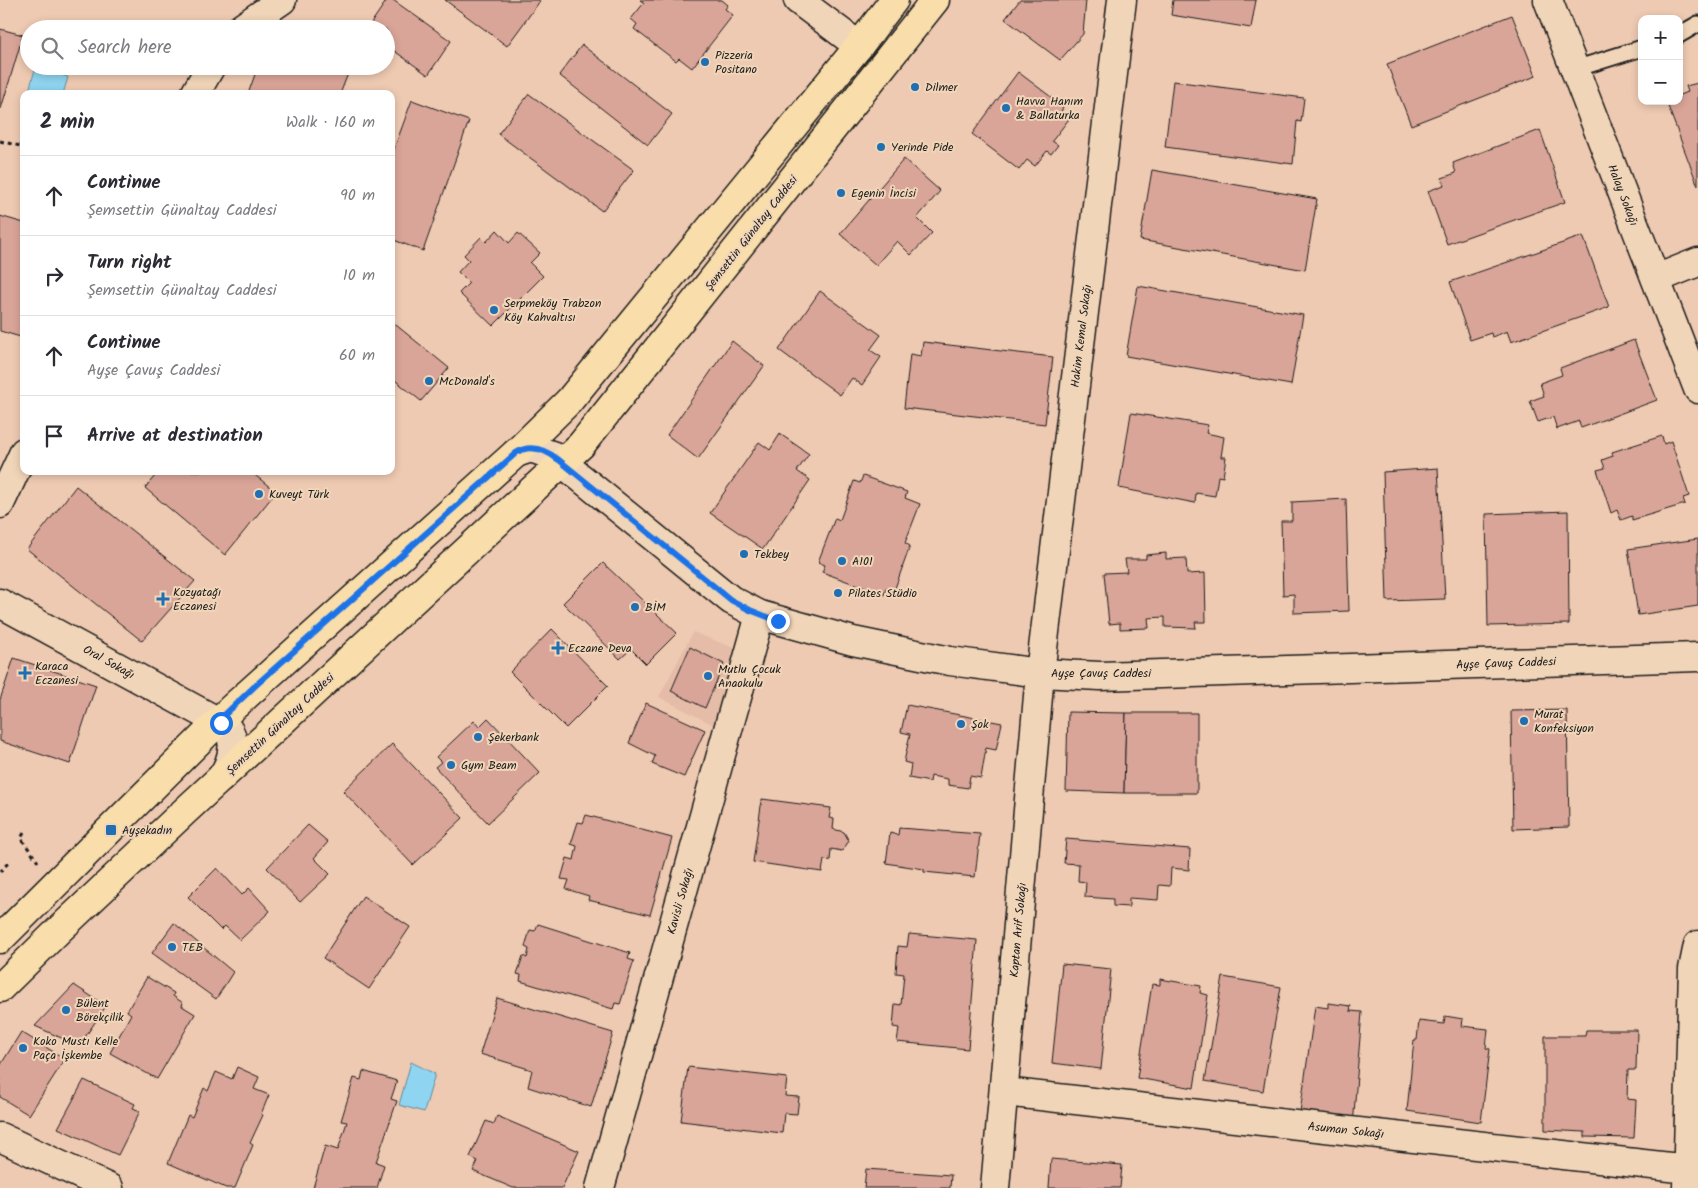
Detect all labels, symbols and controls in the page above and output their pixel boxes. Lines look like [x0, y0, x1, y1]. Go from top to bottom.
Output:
map controls [1638, 15, 1683, 105]
button: + [1638, 15, 1683, 60]
search box [20, 20, 395, 75]
text: Search here [78, 33, 172, 63]
icon: search [38, 34, 66, 62]
place label: Pizzeria Positano [715, 46, 757, 79]
marker: Pizzeria Positano [699, 56, 711, 68]
button: − [1638, 60, 1683, 105]
place label: Dilmer [925, 78, 958, 97]
marker: Dilmer [909, 81, 921, 93]
place label: Havva Hanım & Ballaturka [1016, 92, 1083, 125]
marker: Havva Hanım & Ballaturka [1000, 102, 1012, 114]
text: 2 min [40, 106, 95, 139]
text: Walk · 160 m [286, 110, 375, 135]
place label: Yerinde Pide [891, 138, 954, 157]
marker: Yerinde Pide [875, 141, 887, 153]
street label: Halay Sokağı [1602, 162, 1643, 229]
text: Continue [87, 168, 160, 198]
street label: Şemsettin Günaltay Caddesi [700, 171, 803, 295]
icon: ahead [40, 182, 68, 210]
text: 90 m [340, 183, 375, 208]
place label: Egenin İncisi [851, 184, 917, 203]
marker: Egenin İncisi [835, 187, 847, 199]
text: Şemsettin Günaltay Caddesi [87, 198, 277, 223]
text: Turn right [87, 248, 172, 278]
icon: right [40, 262, 68, 290]
text: 10 m [343, 263, 375, 288]
text: Şemsettin Günaltay Caddesi [87, 278, 277, 303]
street label: Hakim Kemal Sokağı [1066, 283, 1097, 389]
place label: Serpmeköy Trabzon Köy Kahvaltısı [504, 294, 601, 327]
marker: Serpmeköy Trabzon Köy Kahvaltısı [488, 304, 500, 316]
text: Continue [87, 328, 160, 358]
icon: ahead [40, 342, 68, 370]
text: 60 m [339, 343, 375, 368]
text: Ayşe Çavuş Caddesi [87, 358, 220, 383]
place label: McDonald's [439, 372, 495, 391]
marker: McDonald's [423, 375, 435, 387]
text: Arrive at destination [87, 421, 263, 451]
icon: arrive [40, 422, 68, 450]
place label: Kuveyt Türk [269, 485, 330, 504]
marker: Kuveyt Türk [253, 488, 265, 500]
place label: Tekbey [754, 545, 789, 564]
marker: Tekbey [738, 548, 750, 560]
place label: A101 [852, 552, 873, 571]
marker: A101 [836, 555, 848, 567]
place label: Kozyatağı Eczanesi [173, 583, 221, 616]
place label: Pilates Stüdio [848, 584, 917, 603]
marker: Pilates Stüdio [832, 587, 844, 599]
marker: Kozyatağı Eczanesi [157, 593, 169, 605]
place label: BİM [645, 598, 666, 617]
marker: BİM [629, 601, 641, 613]
route end [767, 610, 790, 633]
place label: Eczane Deva [568, 639, 632, 658]
street label: Oral Sokağı [79, 640, 138, 684]
marker: Eczane Deva [552, 642, 564, 654]
street label: Ayşe Çavuş Caddesi [1456, 652, 1557, 675]
place label: Karaca Eczanesi [35, 657, 79, 690]
place label: Mutlu Çocuk Anaokulu [718, 660, 781, 693]
street label: Ayşe Çavuş Caddesi [1051, 664, 1152, 683]
marker: Karaca Eczanesi [19, 667, 31, 679]
street label: Şemsettin Günaltay Caddesi [222, 668, 340, 780]
marker: Mutlu Çocuk Anaokulu [702, 670, 714, 682]
place label: Murat Konfeksiyon [1534, 705, 1594, 738]
route start [210, 712, 233, 735]
place label: Şok [971, 715, 989, 734]
marker: Murat Konfeksiyon [1518, 715, 1530, 727]
marker: Şok [955, 718, 967, 730]
place label: Şekerbank [488, 728, 539, 747]
marker: Şekerbank [472, 731, 484, 743]
place label: Gym Beam [461, 756, 517, 775]
marker: Gym Beam [445, 759, 457, 771]
place label: Ayşekadın [122, 821, 172, 840]
marker: Ayşekadın [104, 823, 118, 837]
street label: Kavisli Sokağı [662, 866, 699, 937]
street label: Kaptan Arif Sokağı [1005, 882, 1032, 978]
place label: TEB [182, 938, 203, 957]
marker: TEB [166, 941, 178, 953]
place label: Bülent Börekçilik [76, 994, 124, 1027]
marker: Bülent Börekçilik [60, 1004, 72, 1016]
place label: Koko Mustı Kelle Paça İşkembe [33, 1032, 119, 1065]
marker: Koko Mustı Kelle Paça İşkembe [17, 1042, 29, 1054]
street label: Asuman Sokağı [1307, 1117, 1385, 1144]

